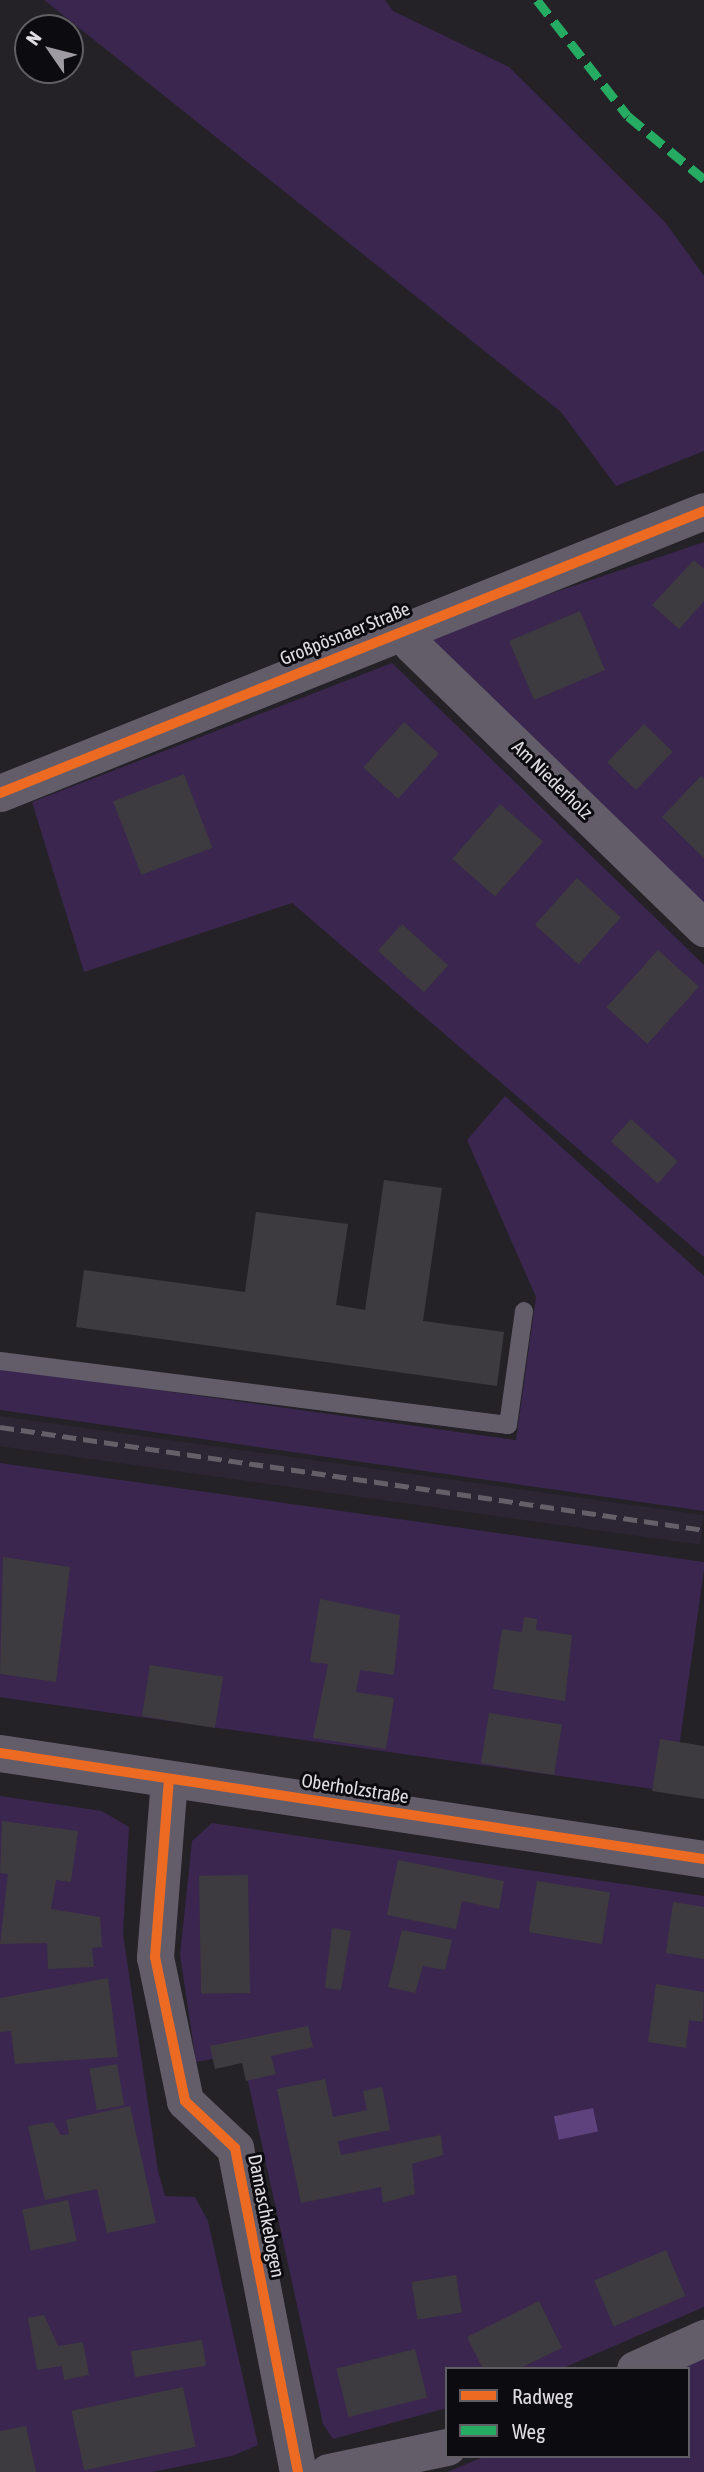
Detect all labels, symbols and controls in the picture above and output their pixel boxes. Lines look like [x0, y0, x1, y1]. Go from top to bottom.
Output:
north arrow [14, 14, 84, 84]
text: N [21, 27, 46, 49]
street label: Großpösnaer Straße [277, 598, 413, 670]
street label: Am Niederholz [507, 736, 597, 824]
street label: Oberholzstraße [300, 1769, 410, 1809]
street label: Damaschkebogen [243, 2152, 289, 2280]
legend [445, 2367, 690, 2458]
text: Radweg [512, 2384, 573, 2408]
text: Weg [512, 2419, 545, 2443]

